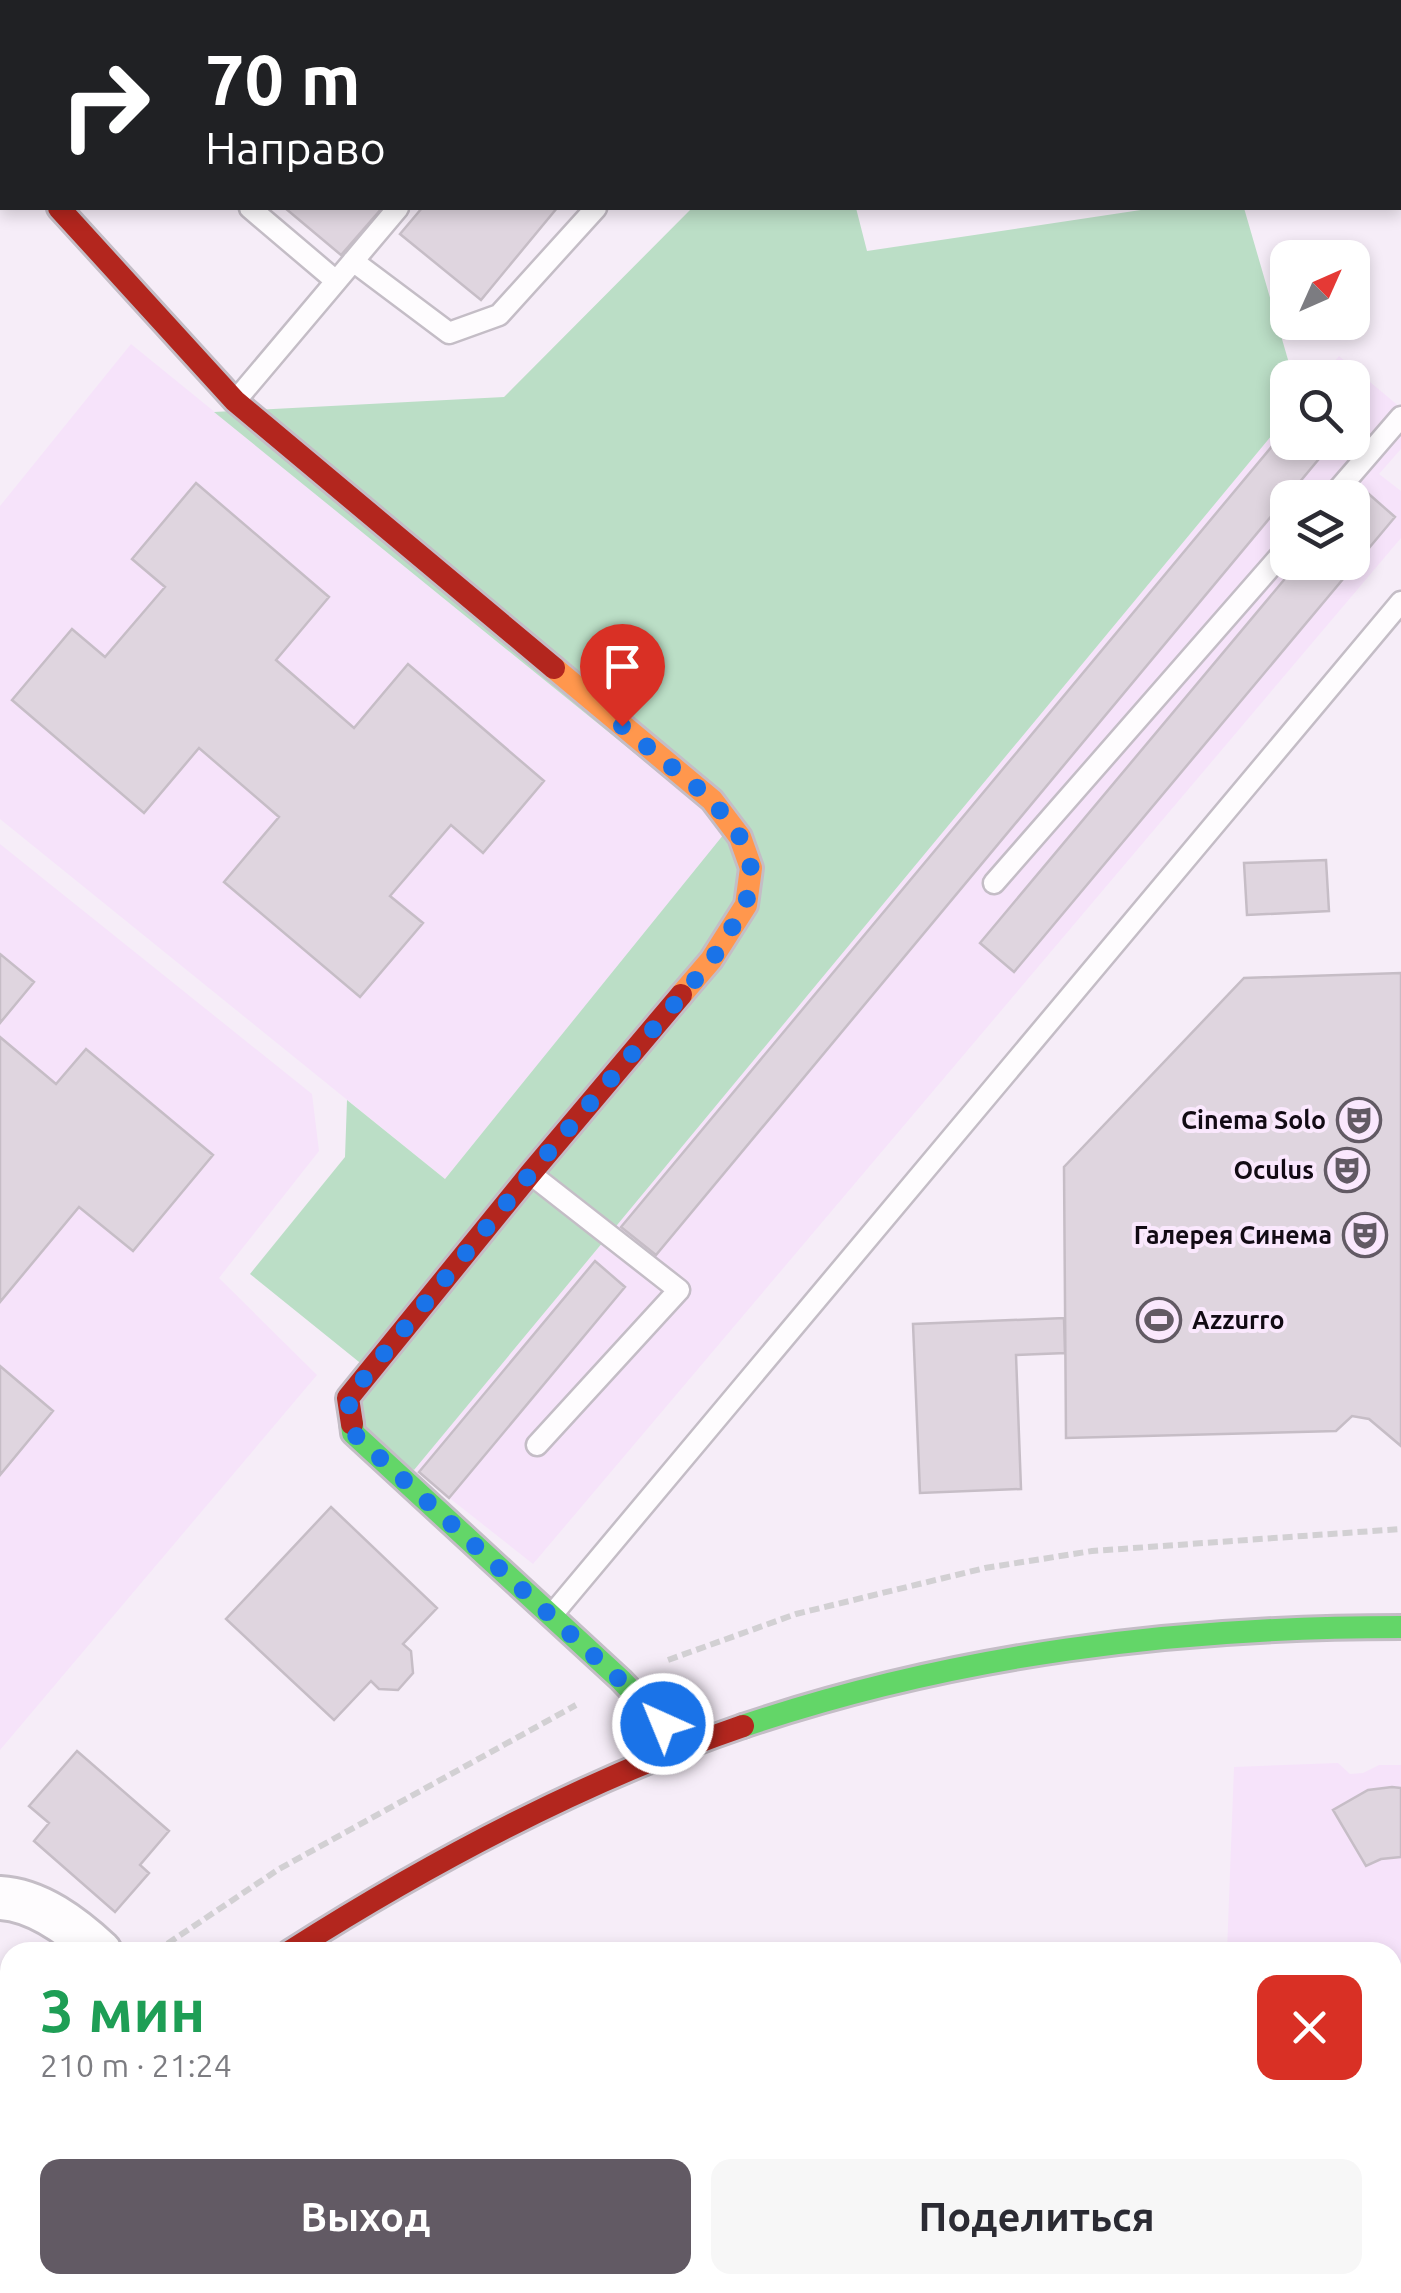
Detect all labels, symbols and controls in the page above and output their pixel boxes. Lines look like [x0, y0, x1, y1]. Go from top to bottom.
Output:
icon: right [40, 40, 170, 170]
text: 70 m [205, 40, 361, 118]
text: Направо [205, 122, 386, 173]
north arrow [1270, 240, 1370, 340]
map controls [1270, 240, 1370, 580]
button: search [1270, 360, 1370, 460]
button: layers [1270, 480, 1370, 580]
pin [580, 624, 665, 727]
icon: arrive [595, 639, 650, 694]
theatre icon: Cinema Solo [1336, 1097, 1382, 1143]
place label: Cinema Solo [1181, 1106, 1326, 1134]
theatre icon: Oculus [1324, 1147, 1370, 1193]
place label: Oculus [1233, 1156, 1314, 1184]
theatre icon: Галерея Синема [1342, 1212, 1388, 1258]
place label: Галерея Синема [1134, 1221, 1332, 1249]
sports icon: Azzurro [1136, 1297, 1182, 1343]
place label: Azzurro [1192, 1306, 1285, 1334]
position arrow [611, 1672, 715, 1776]
button: close [1257, 1975, 1362, 2080]
text: 3 мин [40, 1976, 205, 2043]
text: 210 m · 21:24 [40, 2047, 232, 2083]
button: Выход [40, 2159, 691, 2274]
button: Поделиться [711, 2159, 1362, 2274]

